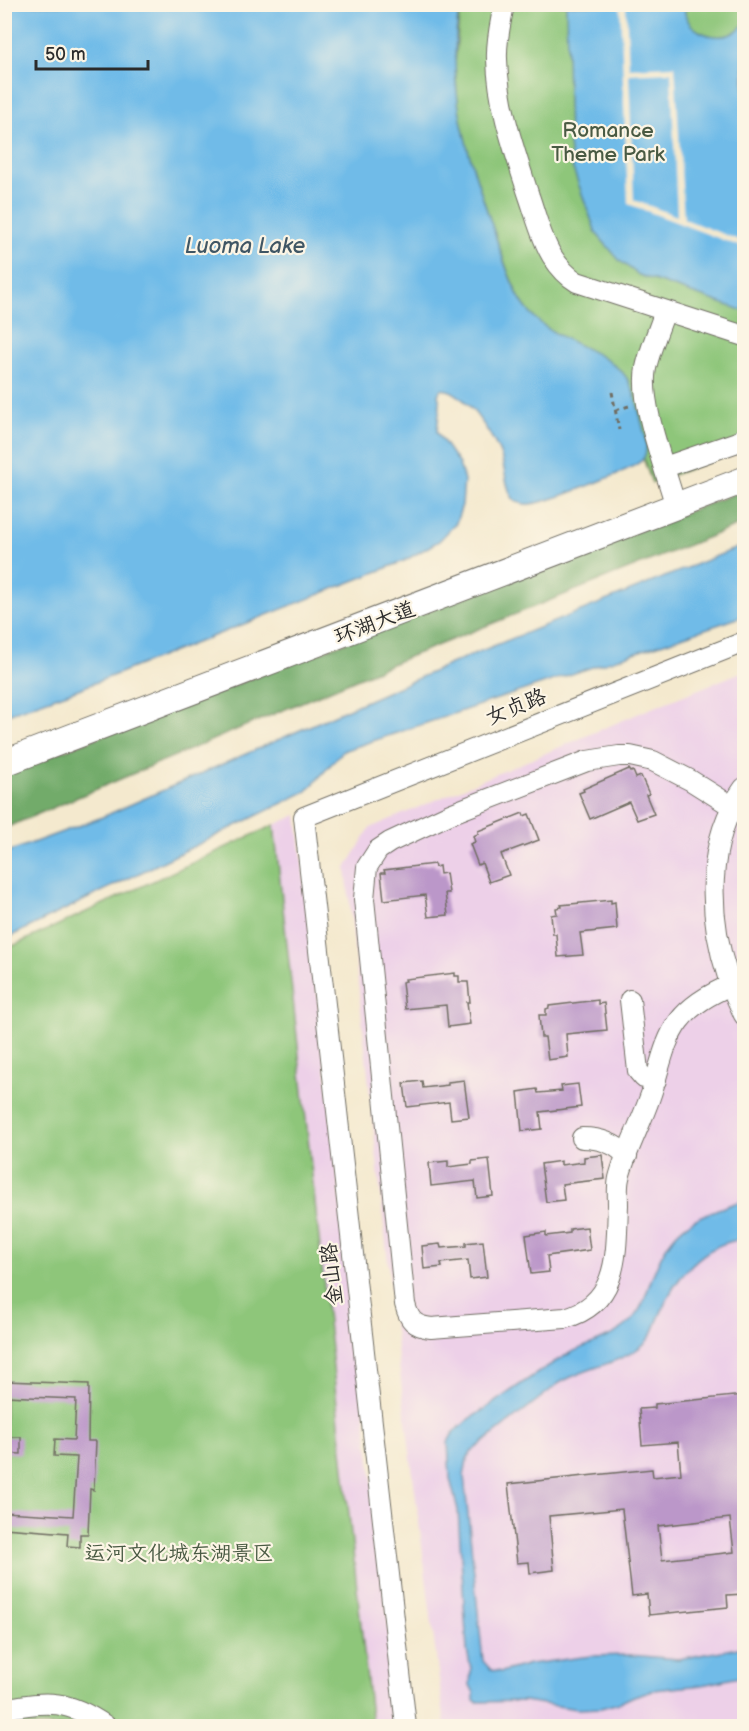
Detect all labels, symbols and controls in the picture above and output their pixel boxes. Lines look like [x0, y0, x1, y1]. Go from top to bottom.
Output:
scale bar [36, 33, 148, 71]
text: 50 m [45, 44, 86, 65]
park label: Romance Theme Park [551, 118, 666, 167]
water label: Luoma Lake [185, 233, 305, 260]
street label: 环湖大道 [331, 596, 419, 650]
street label: 女贞路 [482, 684, 550, 730]
street label: 金山路 [316, 1241, 348, 1307]
park label: 运河文化城东湖景区 [85, 1541, 274, 1566]

